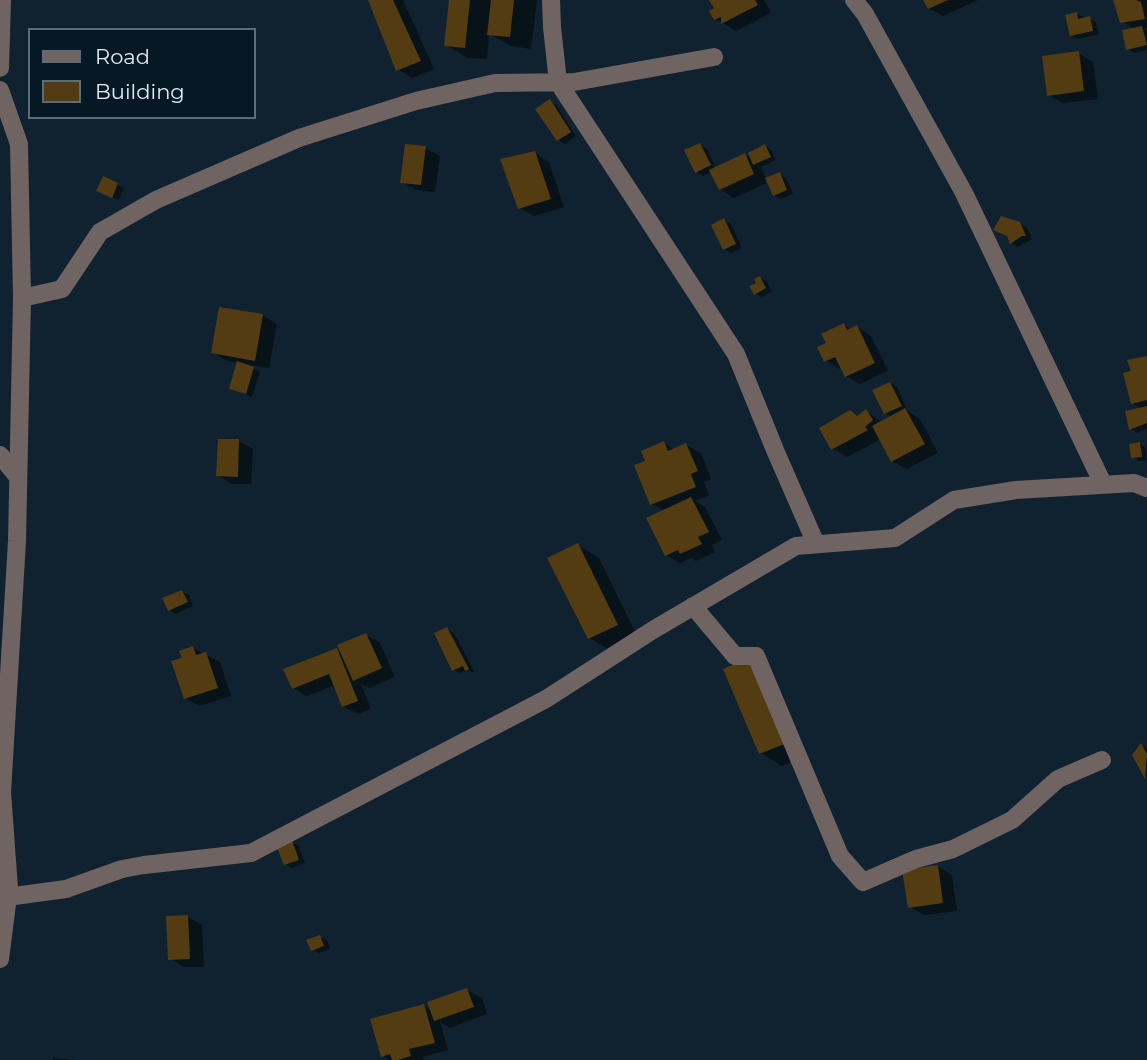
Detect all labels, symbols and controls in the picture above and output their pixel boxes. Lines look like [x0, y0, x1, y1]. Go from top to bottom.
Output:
legend [28, 28, 256, 119]
text: Road [95, 44, 150, 69]
text: Building [95, 79, 185, 104]

